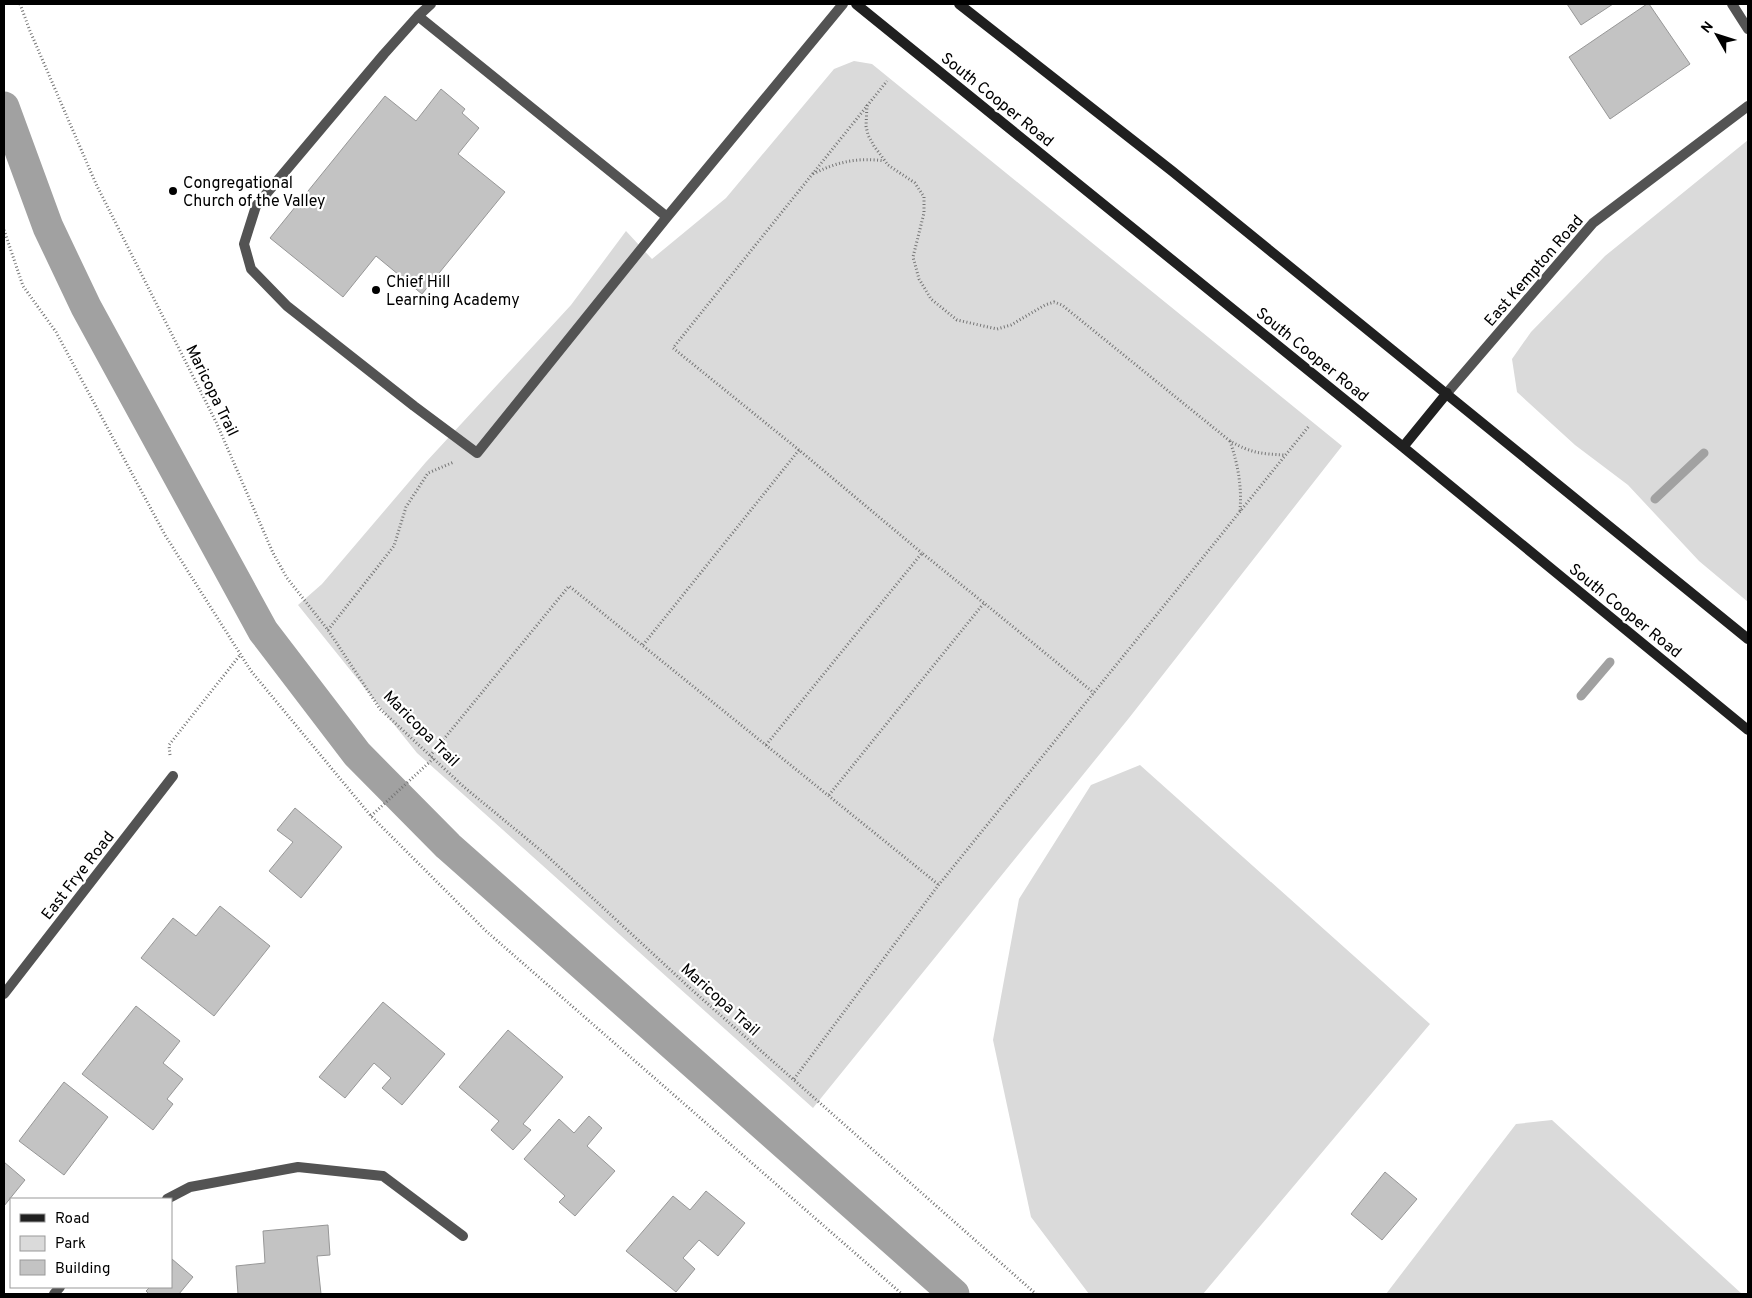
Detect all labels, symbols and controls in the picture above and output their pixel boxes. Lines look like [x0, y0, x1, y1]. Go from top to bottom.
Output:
north arrow [1692, 10, 1742, 60]
text: N [1698, 19, 1718, 37]
street label: South Cooper Road [936, 49, 1057, 152]
place label: Congregational Church of the Valley [183, 174, 326, 212]
marker: Congregational Church of the Valley [167, 185, 179, 197]
street label: East Kempton Road [1481, 211, 1588, 331]
place label: Chief Hill Learning Academy [386, 273, 520, 311]
marker: Chief Hill Learning Academy [370, 284, 382, 296]
street label: South Cooper Road [1251, 304, 1372, 407]
street label: Maricopa Trail [180, 342, 242, 440]
street label: South Cooper Road [1564, 560, 1685, 663]
street label: Maricopa Trail [378, 687, 463, 772]
street label: East Frye Road [38, 828, 119, 925]
street label: Maricopa Trail [676, 960, 763, 1041]
legend [10, 1198, 172, 1288]
text: Road [55, 1210, 90, 1229]
text: Park [55, 1235, 86, 1254]
text: Building [55, 1260, 110, 1279]

